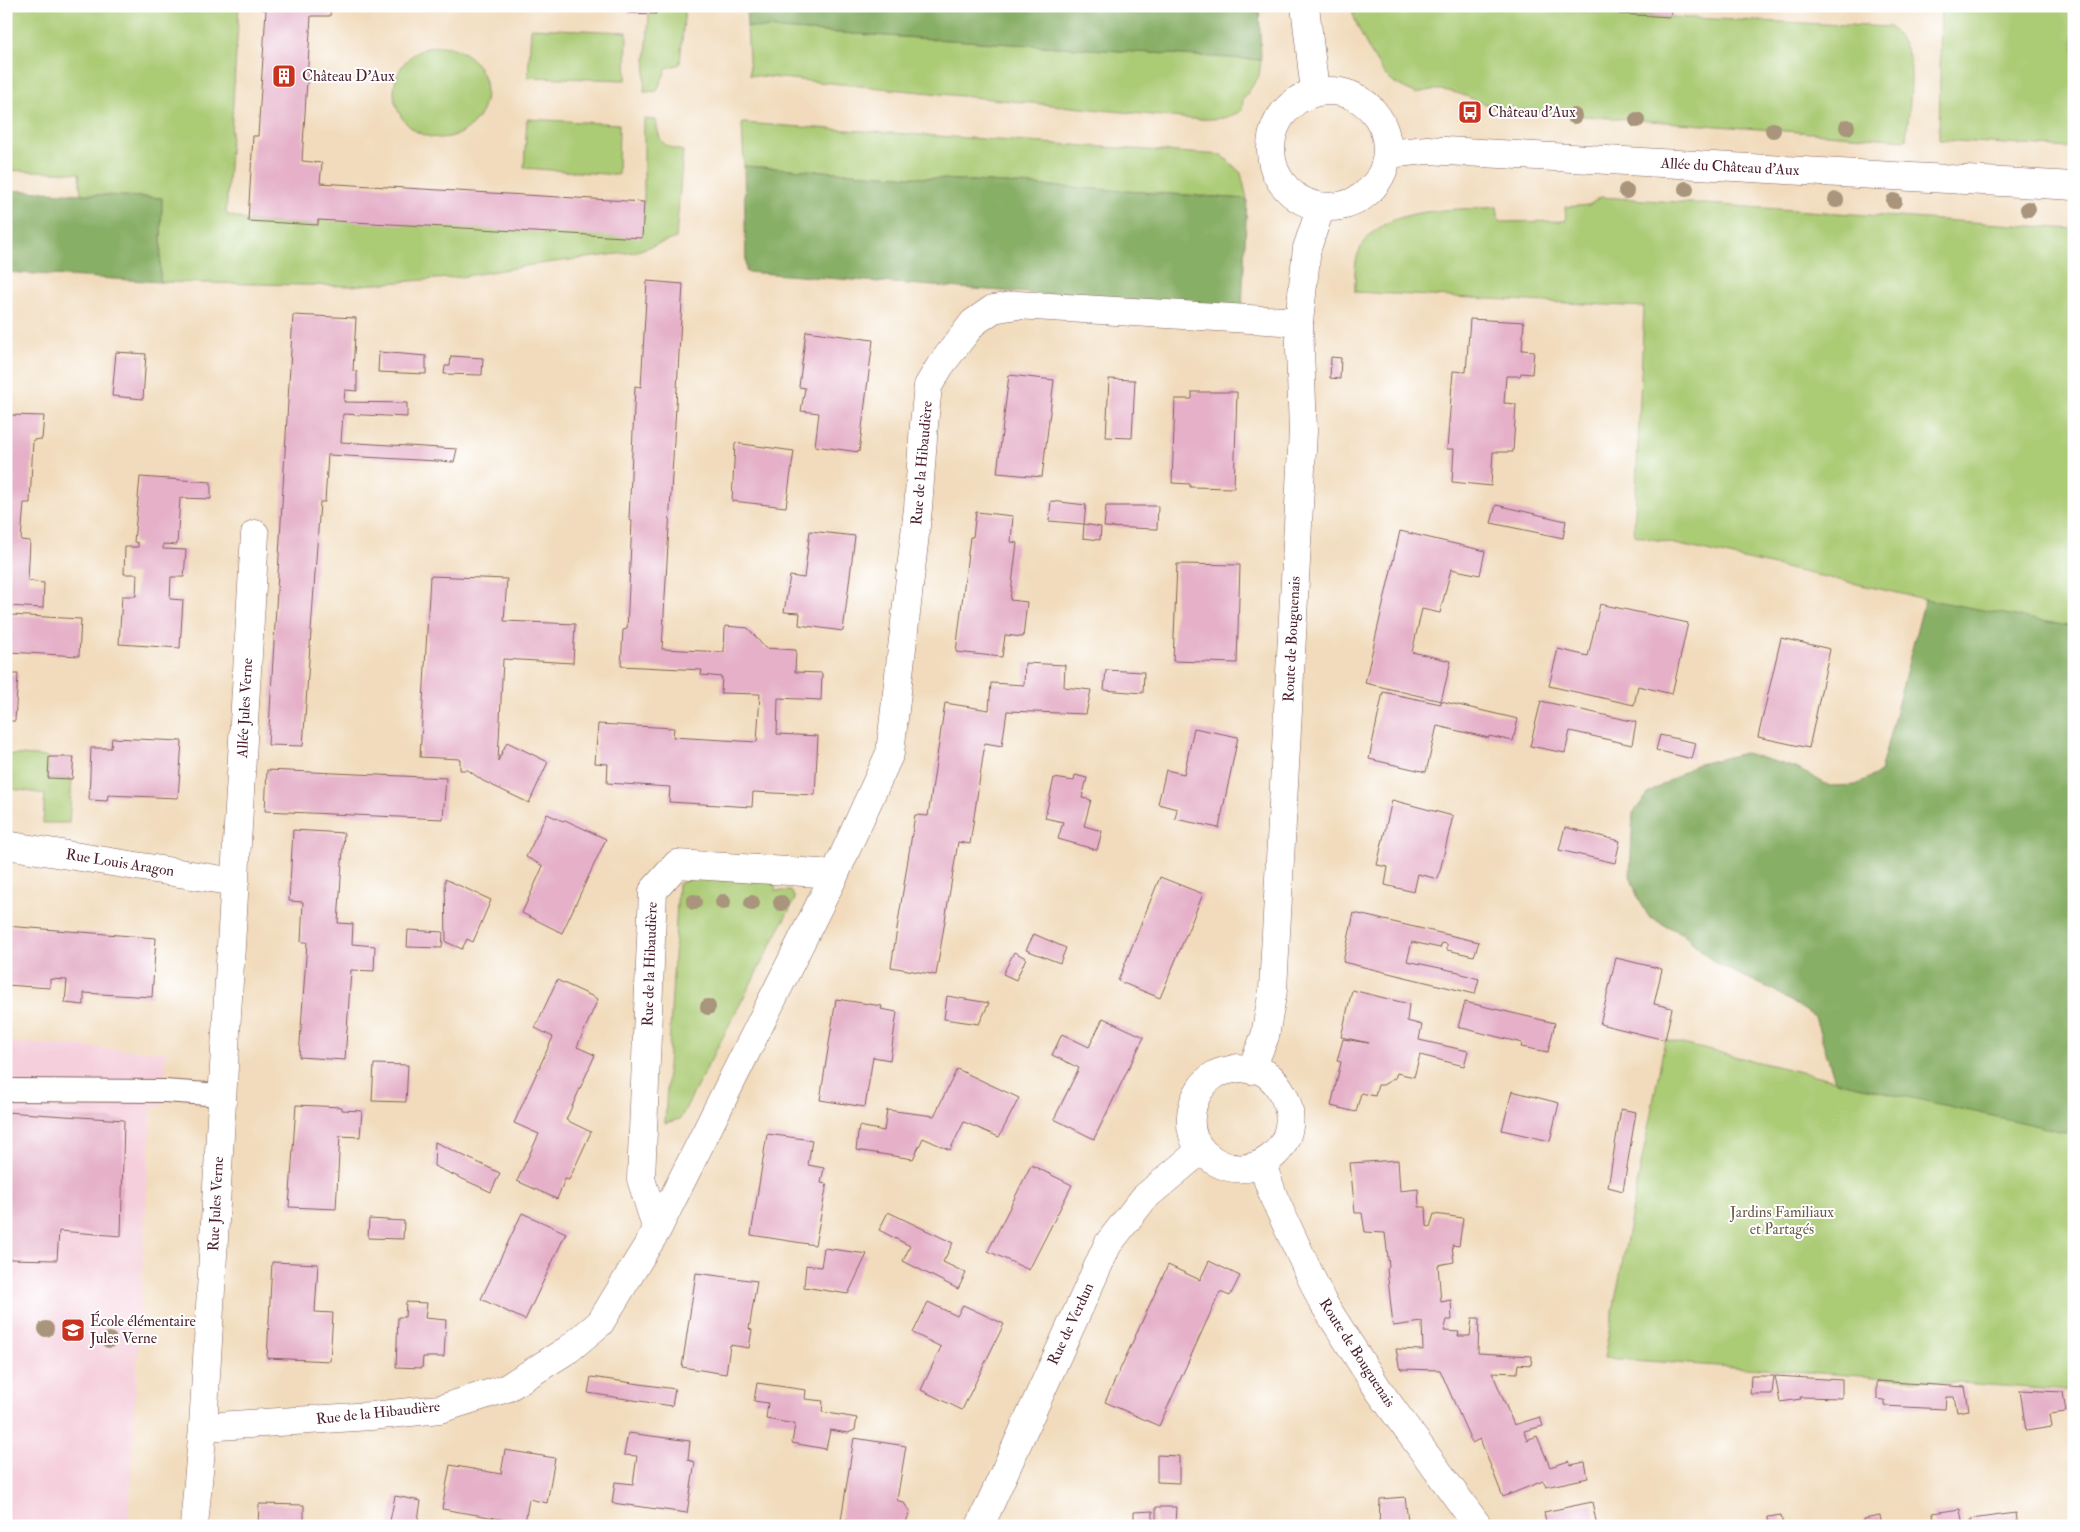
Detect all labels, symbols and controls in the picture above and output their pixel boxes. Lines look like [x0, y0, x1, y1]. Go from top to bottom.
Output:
building icon: Château D'Aux [271, 63, 297, 89]
place label: Château D'Aux [302, 67, 395, 86]
bus stop icon: Château d'Aux [1457, 99, 1483, 125]
place label: Château d'Aux [1488, 103, 1576, 122]
street label: Allée du Château d'Aux [1659, 154, 1800, 180]
street label: Rue de la Hibaudière [907, 400, 937, 526]
street label: Route de Bouguenais [1279, 576, 1305, 702]
street label: Allée Jules Verne [233, 658, 258, 759]
street label: Rue Louis Aragon [64, 845, 176, 881]
street label: Rue de la Hibaudière [638, 901, 662, 1027]
street label: Rue Jules Verne [204, 1156, 229, 1252]
park label: Jardins Familiaux et Partagés [1729, 1203, 1834, 1239]
street label: Rue de Verdun [1044, 1280, 1098, 1368]
street label: Route de Bouguenais [1315, 1295, 1399, 1411]
place label: École élémentaire Jules Verne [89, 1310, 196, 1349]
school or university icon: École élémentaire Jules Verne [60, 1317, 86, 1343]
street label: Rue de la Hibaudière [315, 1397, 441, 1429]

